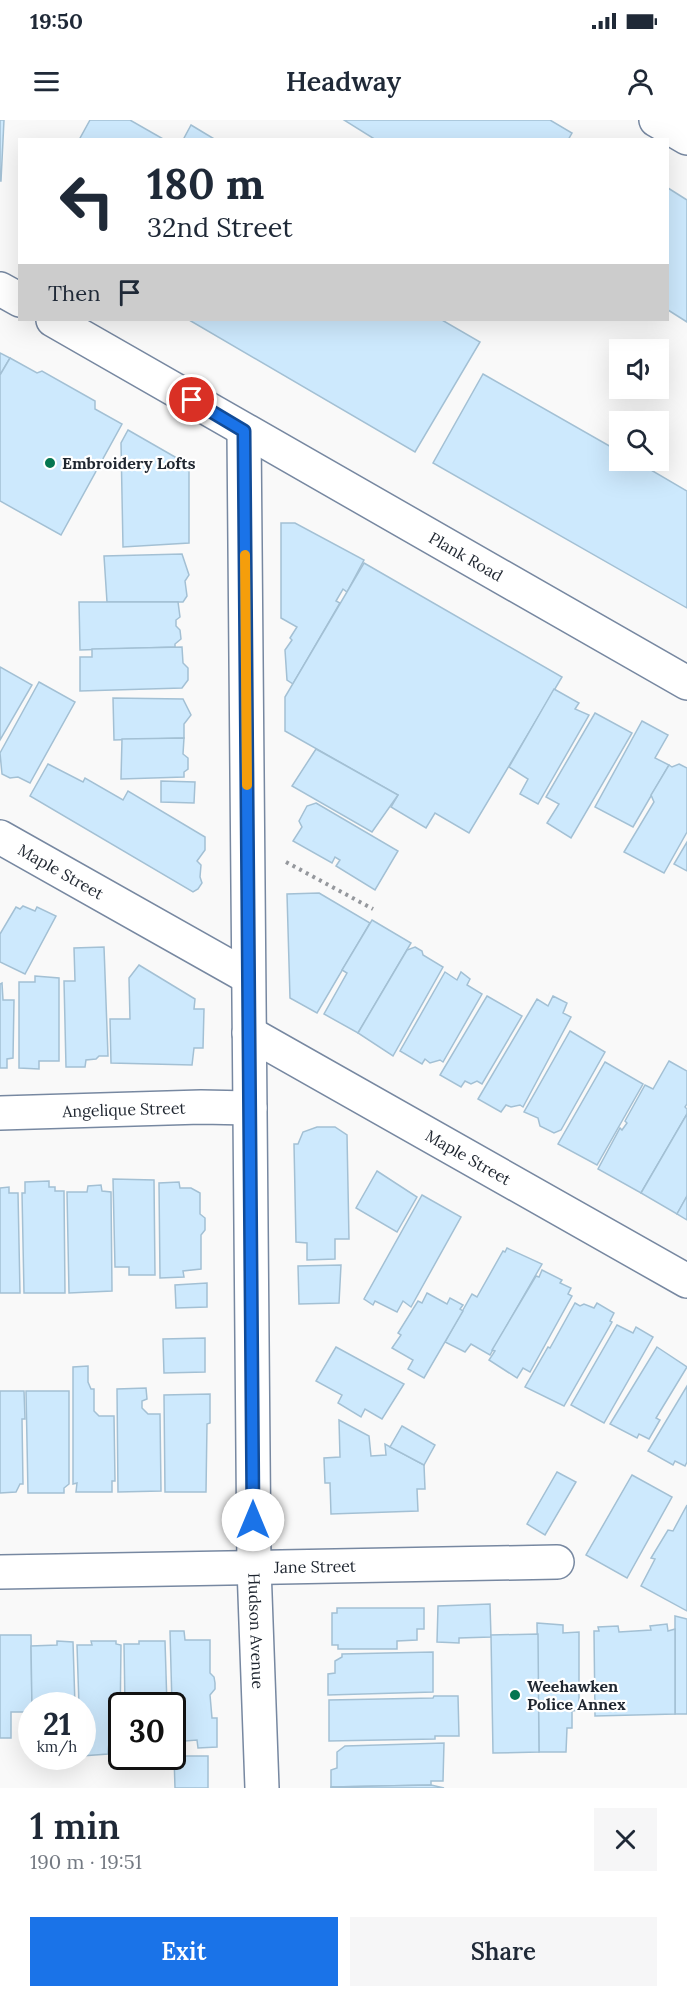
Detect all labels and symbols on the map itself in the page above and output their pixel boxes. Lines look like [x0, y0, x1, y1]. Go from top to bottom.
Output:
pin [166, 374, 217, 425]
place label: Embroidery Lofts [62, 453, 196, 473]
marker: Embroidery Lofts [43, 456, 57, 470]
street label: Plank Road [426, 527, 507, 586]
street label: Maple Street [15, 839, 108, 904]
street label: Angelique Street [61, 1097, 187, 1121]
street label: Maple Street [422, 1125, 515, 1190]
position arrow [221, 1488, 285, 1552]
street label: Jane Street [273, 1556, 357, 1577]
street label: Hudson Avenue [244, 1572, 268, 1690]
place label: Weehawken Police Annex [527, 1676, 626, 1714]
marker: Weehawken Police Annex [508, 1688, 522, 1702]
speed limit sign: 30 [108, 1692, 186, 1770]

